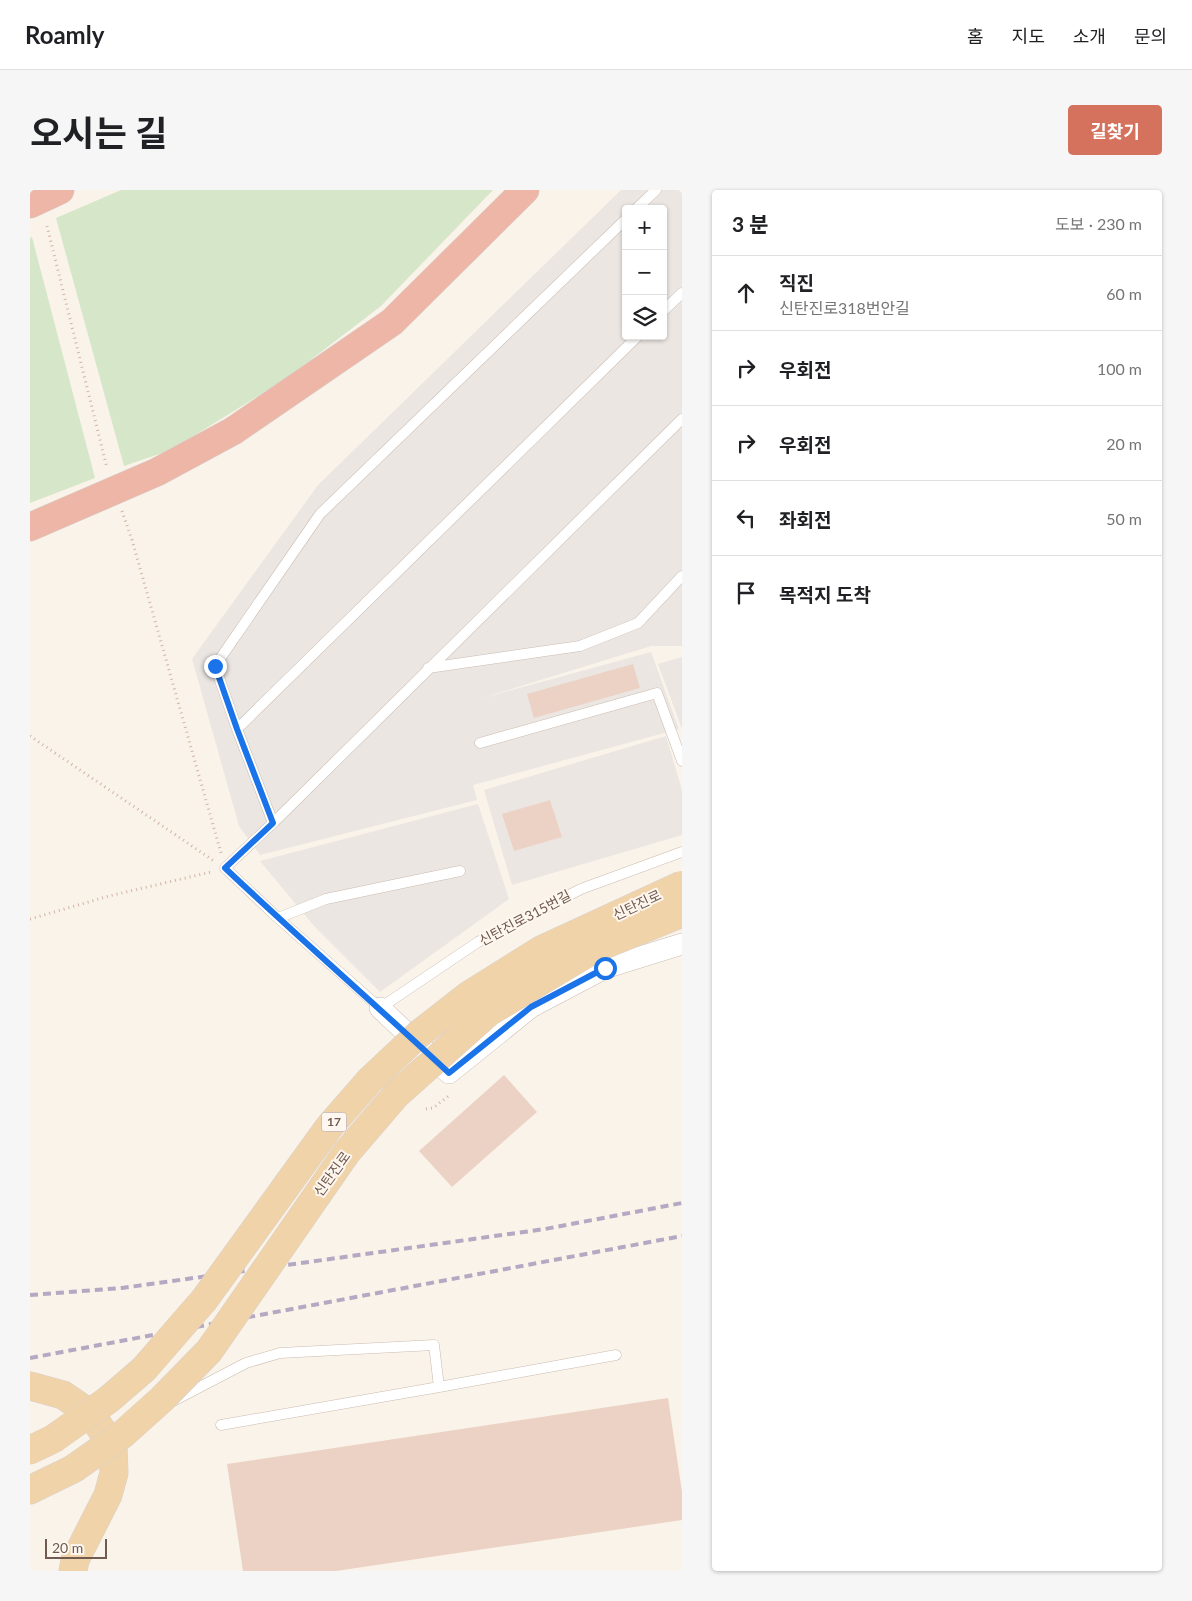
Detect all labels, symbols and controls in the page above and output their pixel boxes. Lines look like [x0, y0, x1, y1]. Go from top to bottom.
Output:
text: Roamly [25, 20, 104, 49]
text: 홈 [967, 25, 984, 47]
text: 지도 [1012, 25, 1045, 47]
text: 소개 [1073, 25, 1106, 47]
text: 문의 [1134, 25, 1167, 47]
button: 길찾기 [1068, 105, 1162, 155]
text: 오시는 길 [30, 111, 167, 153]
map controls [622, 205, 667, 340]
button: + [622, 205, 667, 250]
text: 3 분 [732, 211, 769, 236]
text: 도보 · 230 m [1055, 214, 1142, 233]
button: − [622, 250, 667, 295]
text: 직진 [779, 271, 814, 294]
icon: ahead [732, 279, 760, 307]
text: 60 m [1106, 284, 1142, 303]
button: layers [622, 295, 667, 340]
text: 신탄진로318번안길 [779, 298, 910, 317]
icon: right [732, 354, 760, 382]
text: 우회전 [779, 358, 831, 381]
text: 100 m [1097, 359, 1142, 378]
icon: right [732, 429, 760, 457]
text: 우회전 [779, 433, 831, 456]
text: 20 m [1106, 434, 1142, 453]
icon: left [732, 504, 760, 532]
text: 좌회전 [779, 508, 831, 531]
text: 50 m [1106, 509, 1142, 528]
icon: arrive [732, 579, 760, 607]
text: 목적지 도착 [779, 583, 871, 606]
route end [204, 655, 227, 678]
street label: 신탄진로315번길 [476, 886, 574, 949]
street label: 신탄진로 [610, 886, 664, 923]
route start [594, 957, 617, 980]
road number: 17 [322, 1112, 346, 1132]
street label: 신탄진로 [310, 1148, 354, 1200]
scale bar [45, 1536, 108, 1559]
text: 20 m [52, 1539, 83, 1556]

